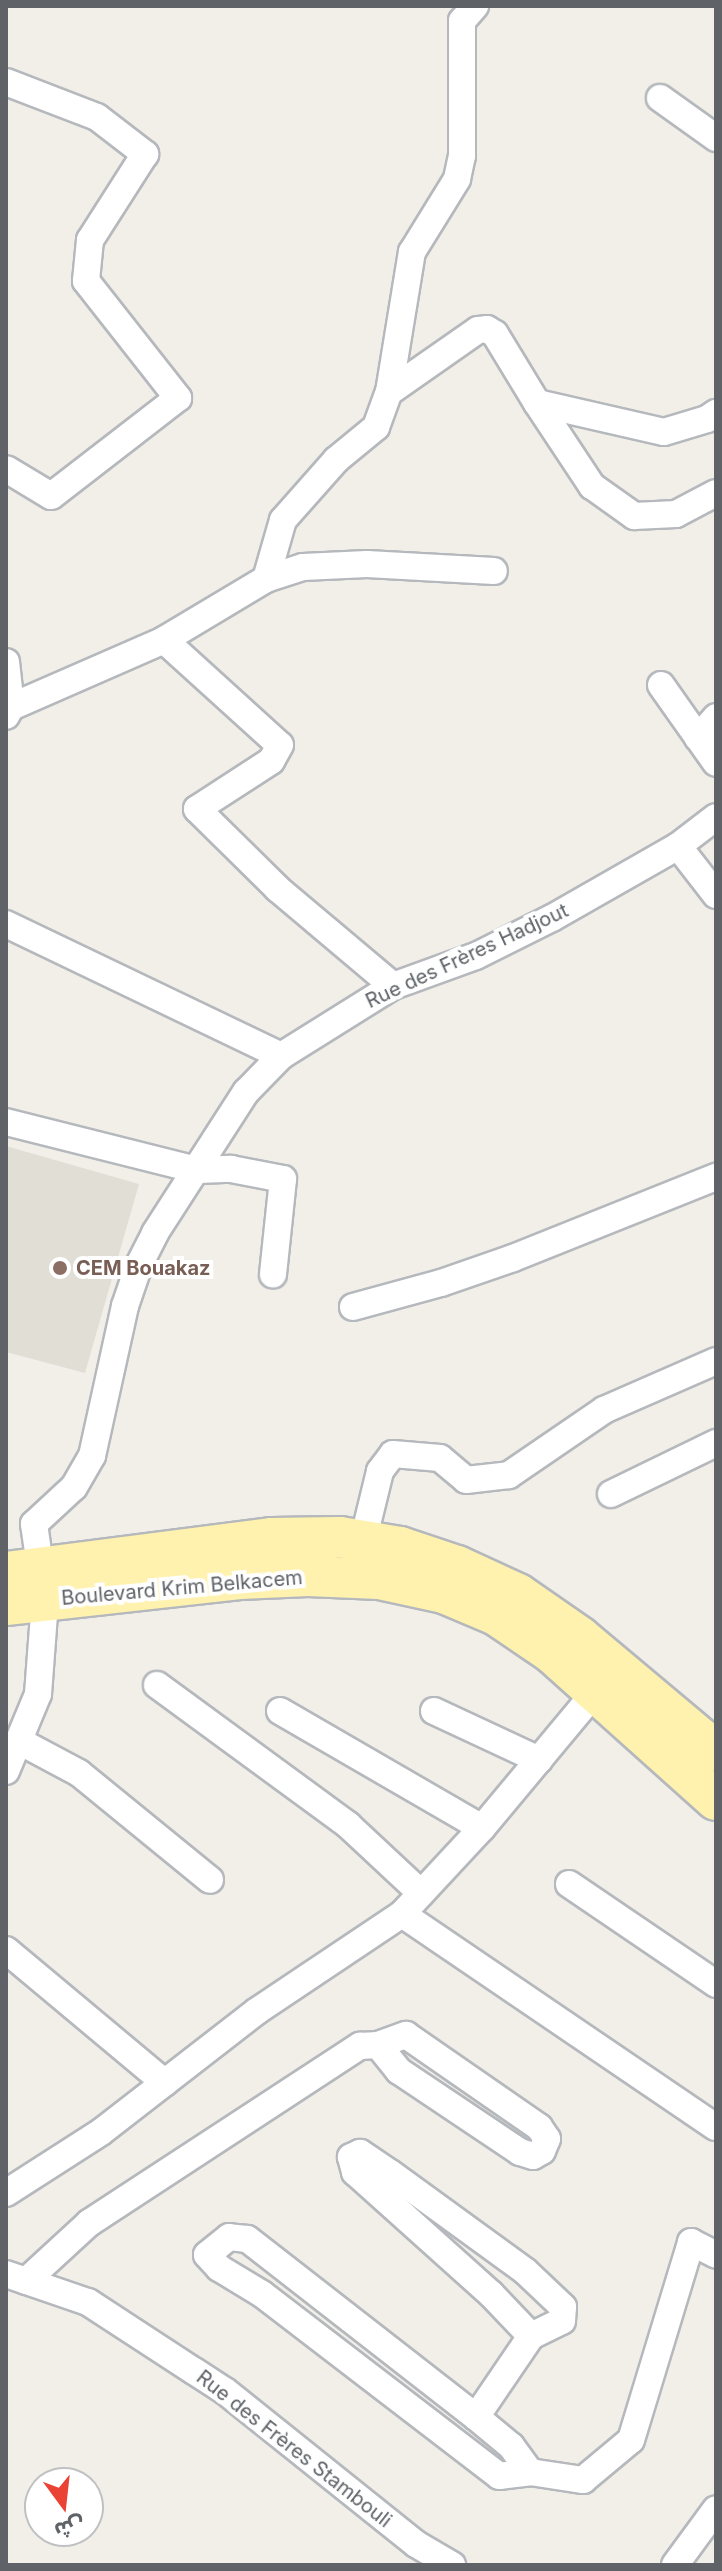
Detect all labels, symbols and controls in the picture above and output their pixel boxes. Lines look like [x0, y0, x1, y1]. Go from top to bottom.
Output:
street label: Rue des Frères Hadjout [362, 898, 572, 1014]
place label: CEM Bouakaz [76, 1256, 211, 1280]
marker: CEM Bouakaz [51, 1259, 69, 1277]
street label: Boulevard Krim Belkacem [60, 1565, 304, 1611]
street label: Rue des Frères Stambouli [192, 2365, 396, 2533]
north arrow [24, 2467, 104, 2547]
text: ش [52, 2512, 88, 2545]

